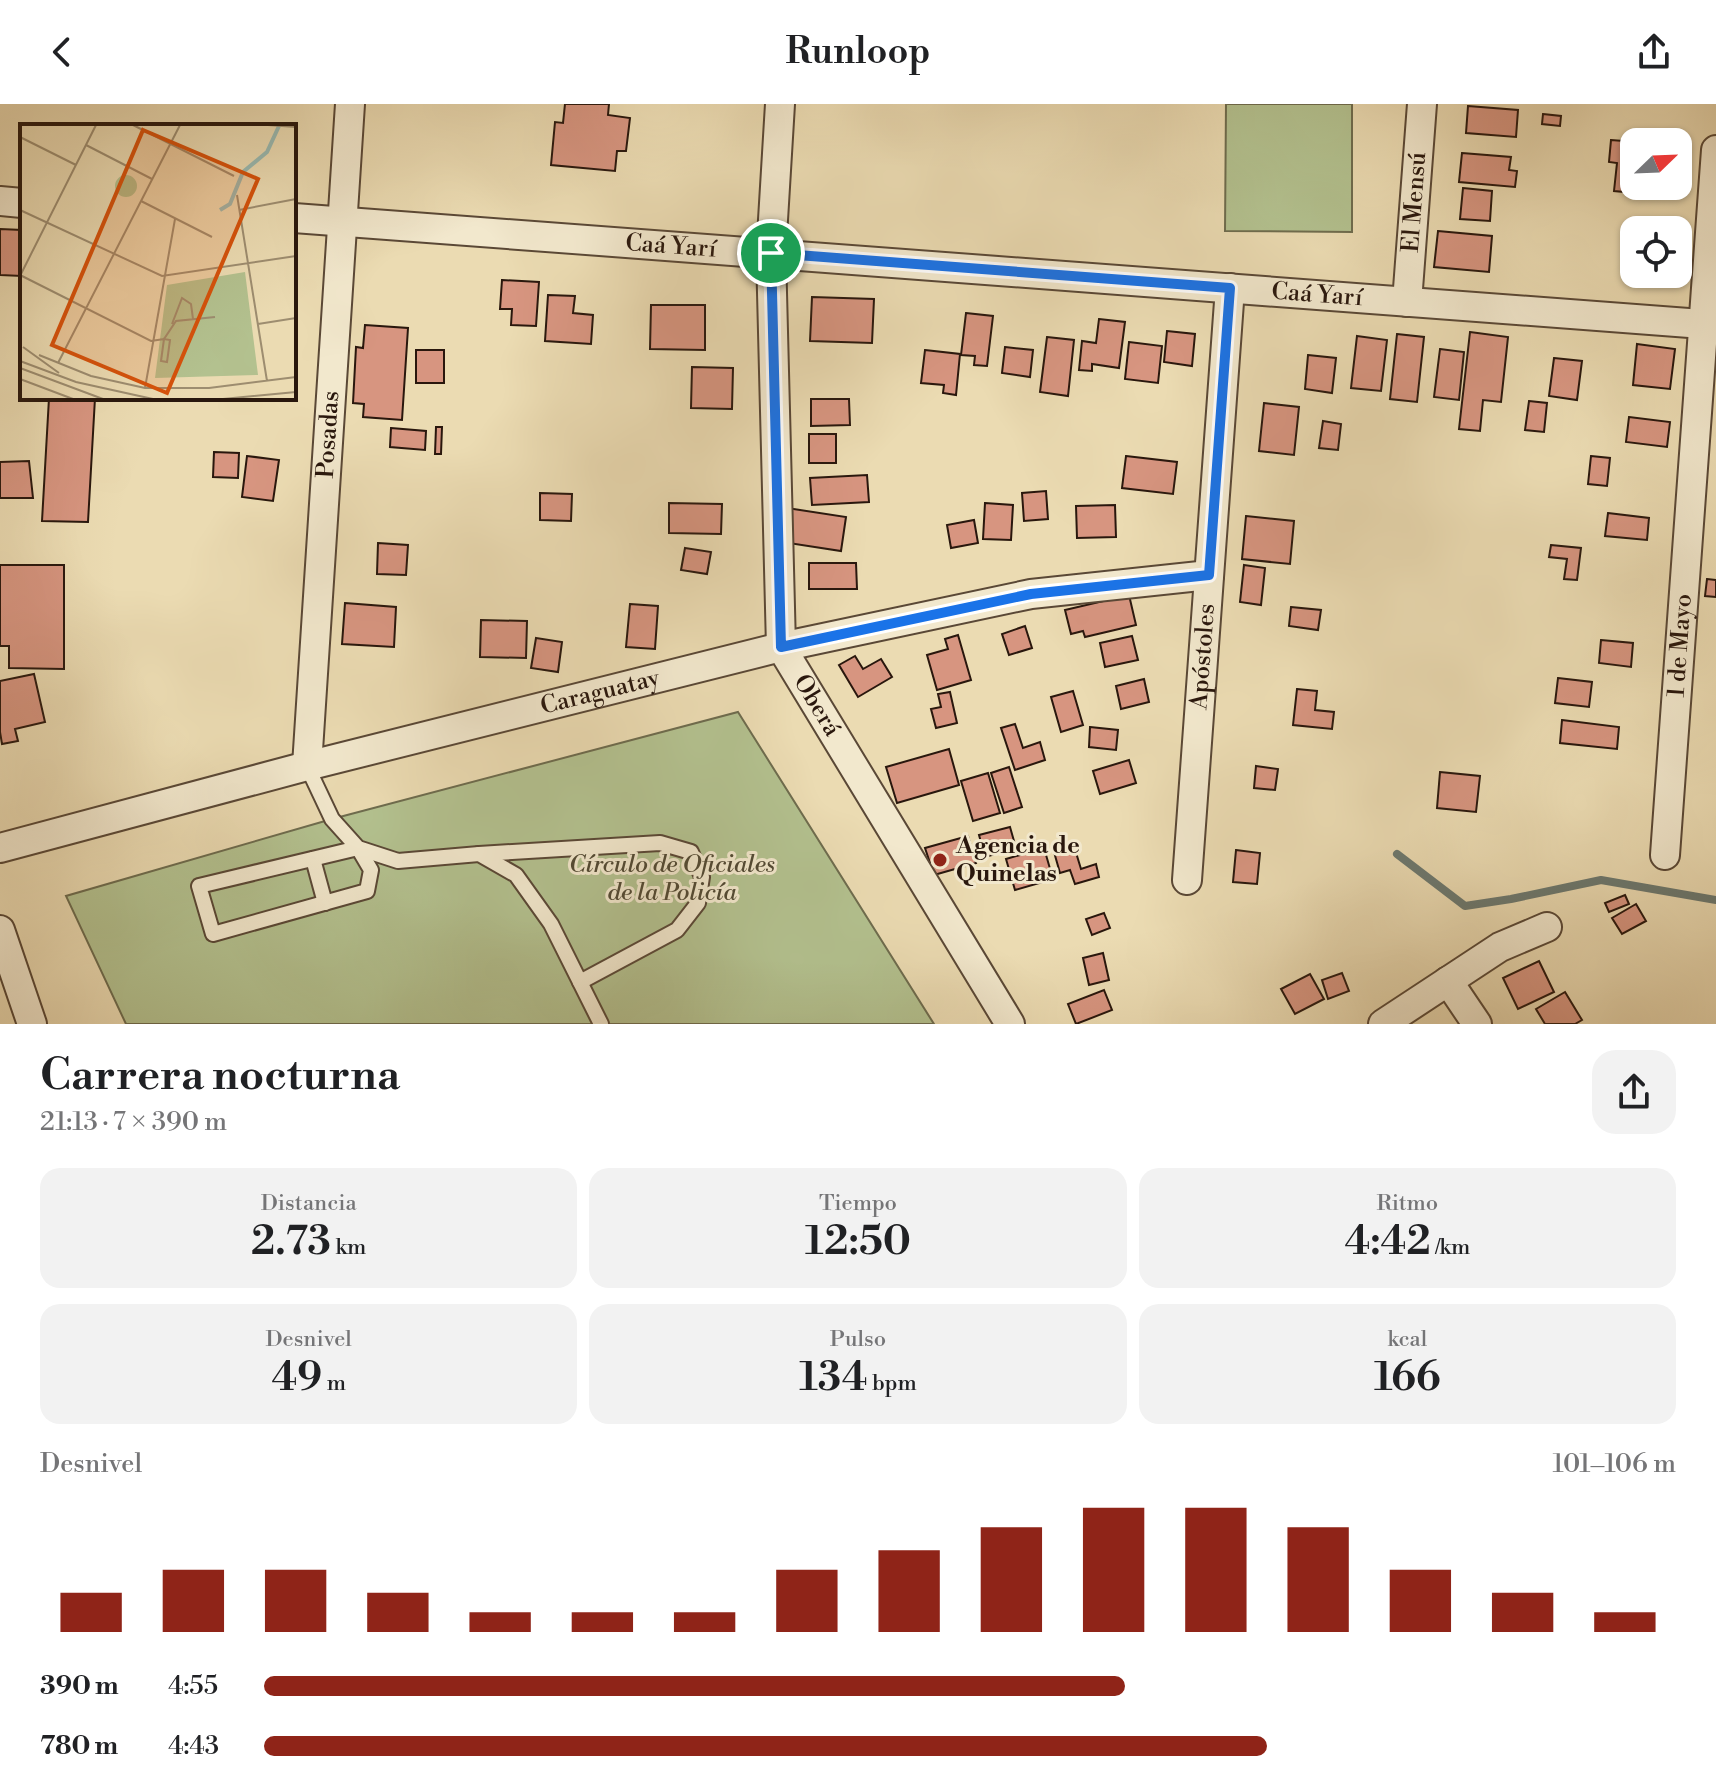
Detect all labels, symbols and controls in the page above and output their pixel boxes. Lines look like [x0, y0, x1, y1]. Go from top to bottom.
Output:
icon: back [40, 30, 84, 74]
text: Runloop [786, 30, 930, 75]
icon: share [1632, 30, 1676, 74]
inset map [20, 124, 296, 400]
north arrow [1620, 128, 1692, 200]
map controls [1620, 128, 1692, 288]
street label: El Mensú [1396, 151, 1433, 254]
button: locate [1620, 216, 1692, 288]
pin [737, 219, 805, 287]
street label: Caá Yarí [624, 228, 719, 265]
icon: arrive [749, 231, 793, 275]
street label: Caá Yarí [1270, 277, 1365, 313]
street label: Posadas [311, 390, 346, 479]
street label: 1 de Mayo [1661, 593, 1699, 698]
street label: Apóstoles [1184, 603, 1222, 712]
street label: Caraguatay [537, 663, 663, 722]
street label: Oberá [786, 669, 847, 743]
place label: Agencia de Quinelas [955, 831, 1080, 889]
park label: Círculo de Oficiales de la Policía [569, 850, 775, 908]
marker: Agencia de Quinelas [931, 851, 949, 869]
text: Carrera nocturna [40, 1048, 400, 1103]
button: share [1592, 1050, 1676, 1134]
text: 21:13 · 7 × 390 m [40, 1106, 227, 1138]
text: Distancia [261, 1190, 357, 1217]
text: Tiempo [819, 1190, 897, 1217]
text: Ritmo [1377, 1190, 1438, 1217]
text: 2.73 [251, 1217, 331, 1267]
text: 12:50 [805, 1217, 911, 1267]
text: 4:42 [1344, 1217, 1431, 1267]
text: km [331, 1234, 366, 1261]
text: /km [1431, 1234, 1470, 1261]
text: Desnivel [265, 1326, 352, 1353]
text: Pulso [830, 1326, 886, 1353]
text: kcal [1387, 1326, 1427, 1353]
text: 49 [271, 1353, 322, 1403]
text: 134 [799, 1353, 868, 1403]
text: 166 [1374, 1353, 1441, 1403]
text: m [322, 1370, 346, 1397]
text: bpm [868, 1370, 917, 1397]
text: Desnivel [40, 1448, 142, 1480]
text: 101–106 m [1553, 1448, 1676, 1480]
text: 390 m [40, 1670, 119, 1702]
text: 4:55 [168, 1670, 218, 1702]
text: 780 m [40, 1730, 118, 1762]
text: 4:43 [168, 1730, 219, 1762]

